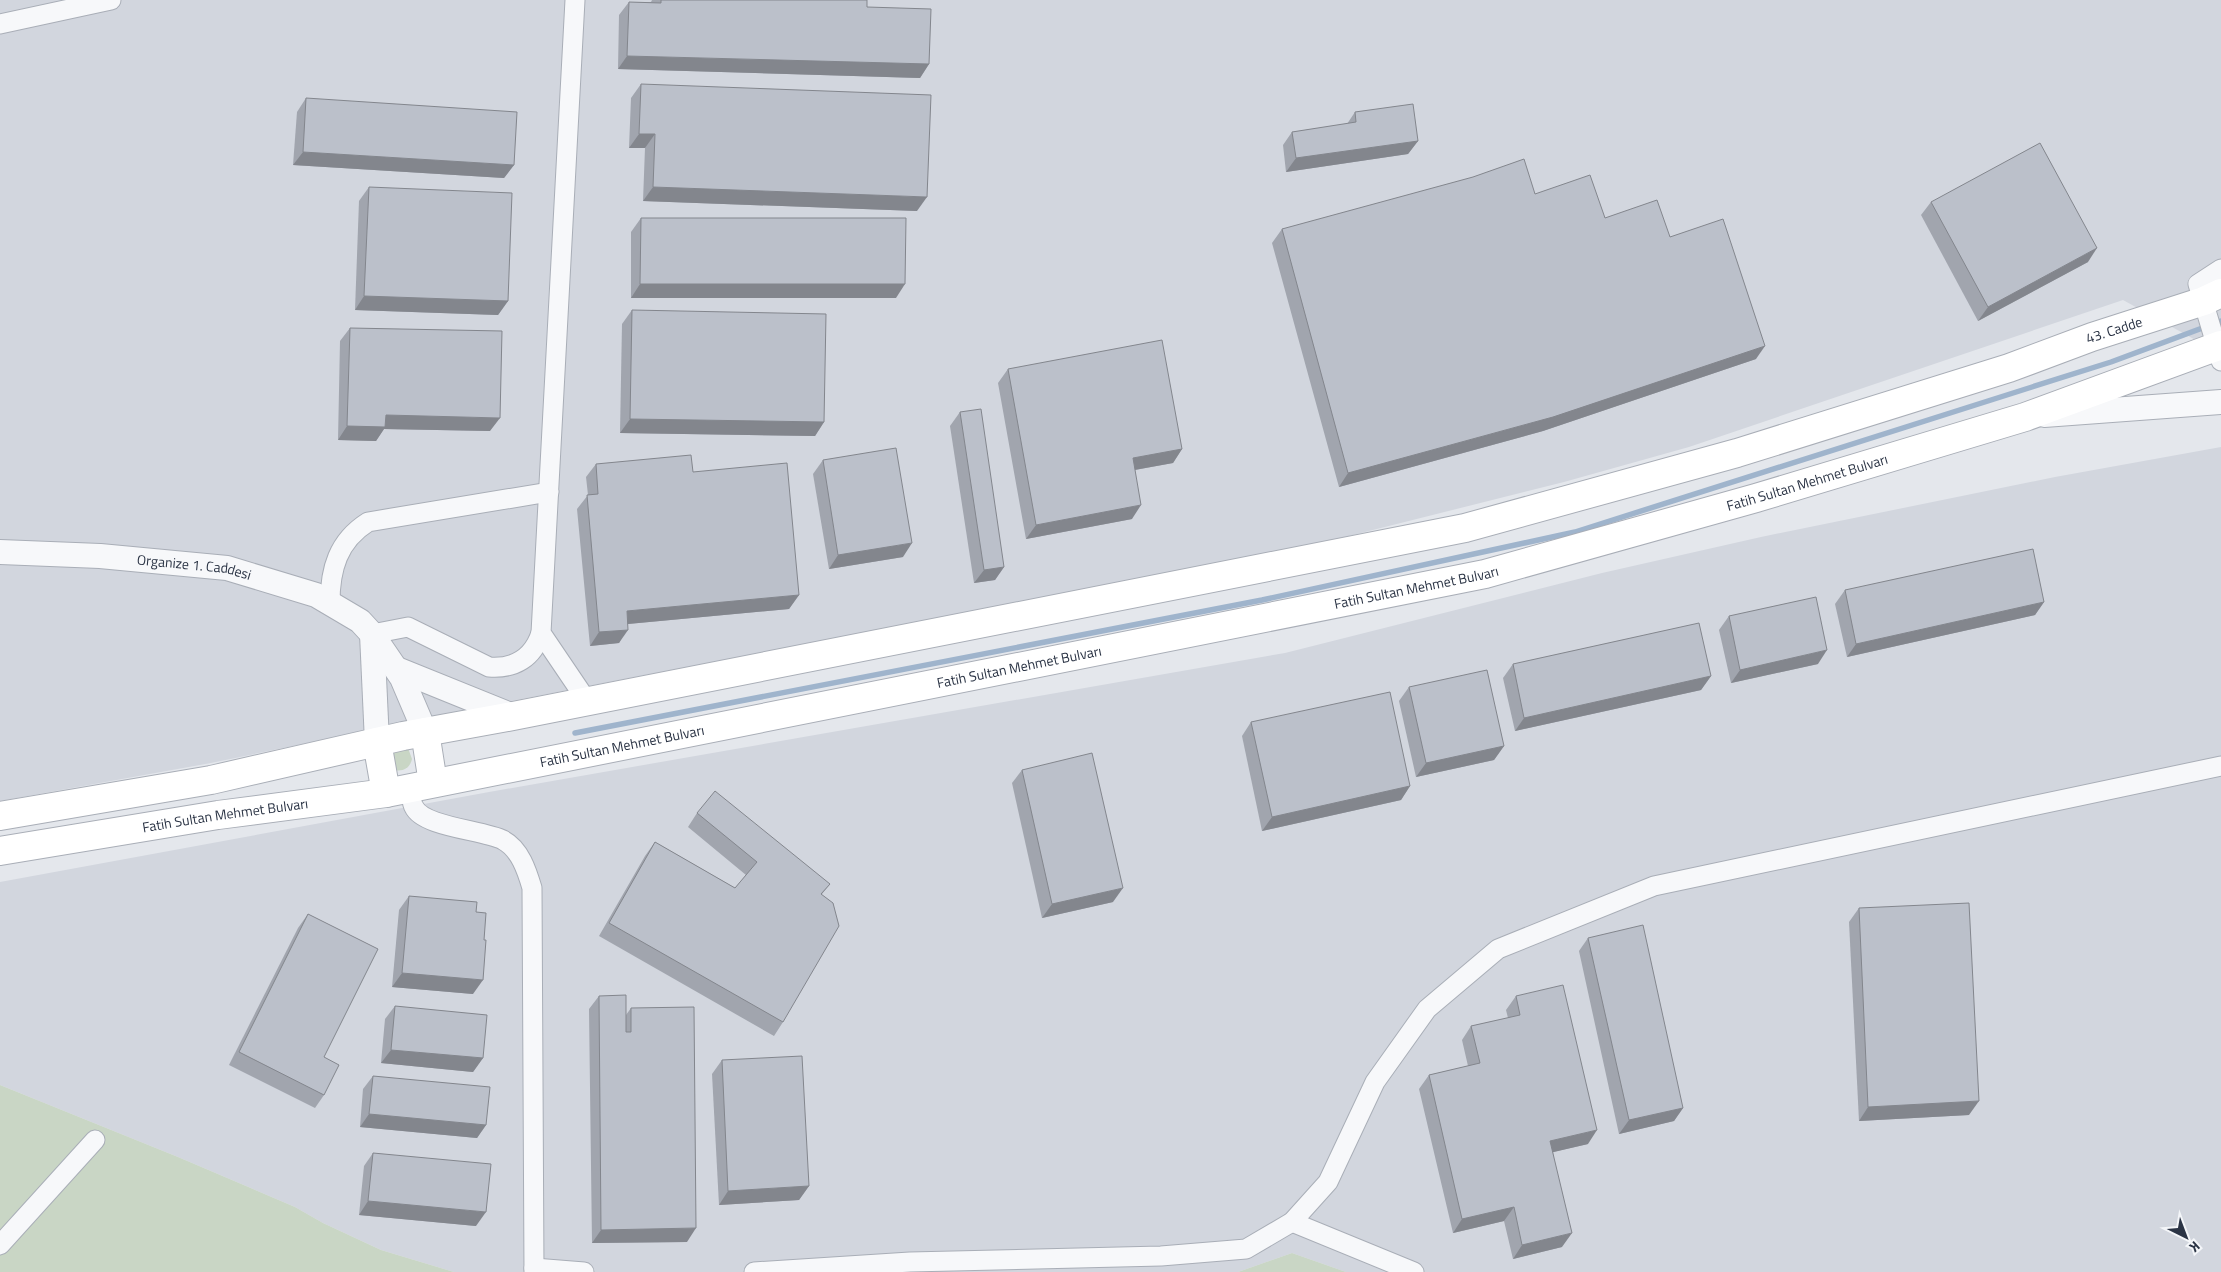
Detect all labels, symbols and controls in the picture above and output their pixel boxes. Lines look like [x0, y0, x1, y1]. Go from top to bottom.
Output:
street label: 43. Cadde [2082, 311, 2145, 349]
street label: Fatih Sultan Mehmet Bulvarı [1724, 448, 1890, 516]
street label: Organize 1. Caddesi [136, 549, 254, 585]
street label: Fatih Sultan Mehmet Bulvarı [1332, 560, 1501, 614]
street label: Fatih Sultan Mehmet Bulvarı [935, 640, 1103, 693]
street label: Fatih Sultan Mehmet Bulvarı [538, 719, 706, 772]
street label: Fatih Sultan Mehmet Bulvarı [141, 792, 309, 837]
north arrow [2161, 1212, 2211, 1262]
text: K [2184, 1236, 2205, 1258]

